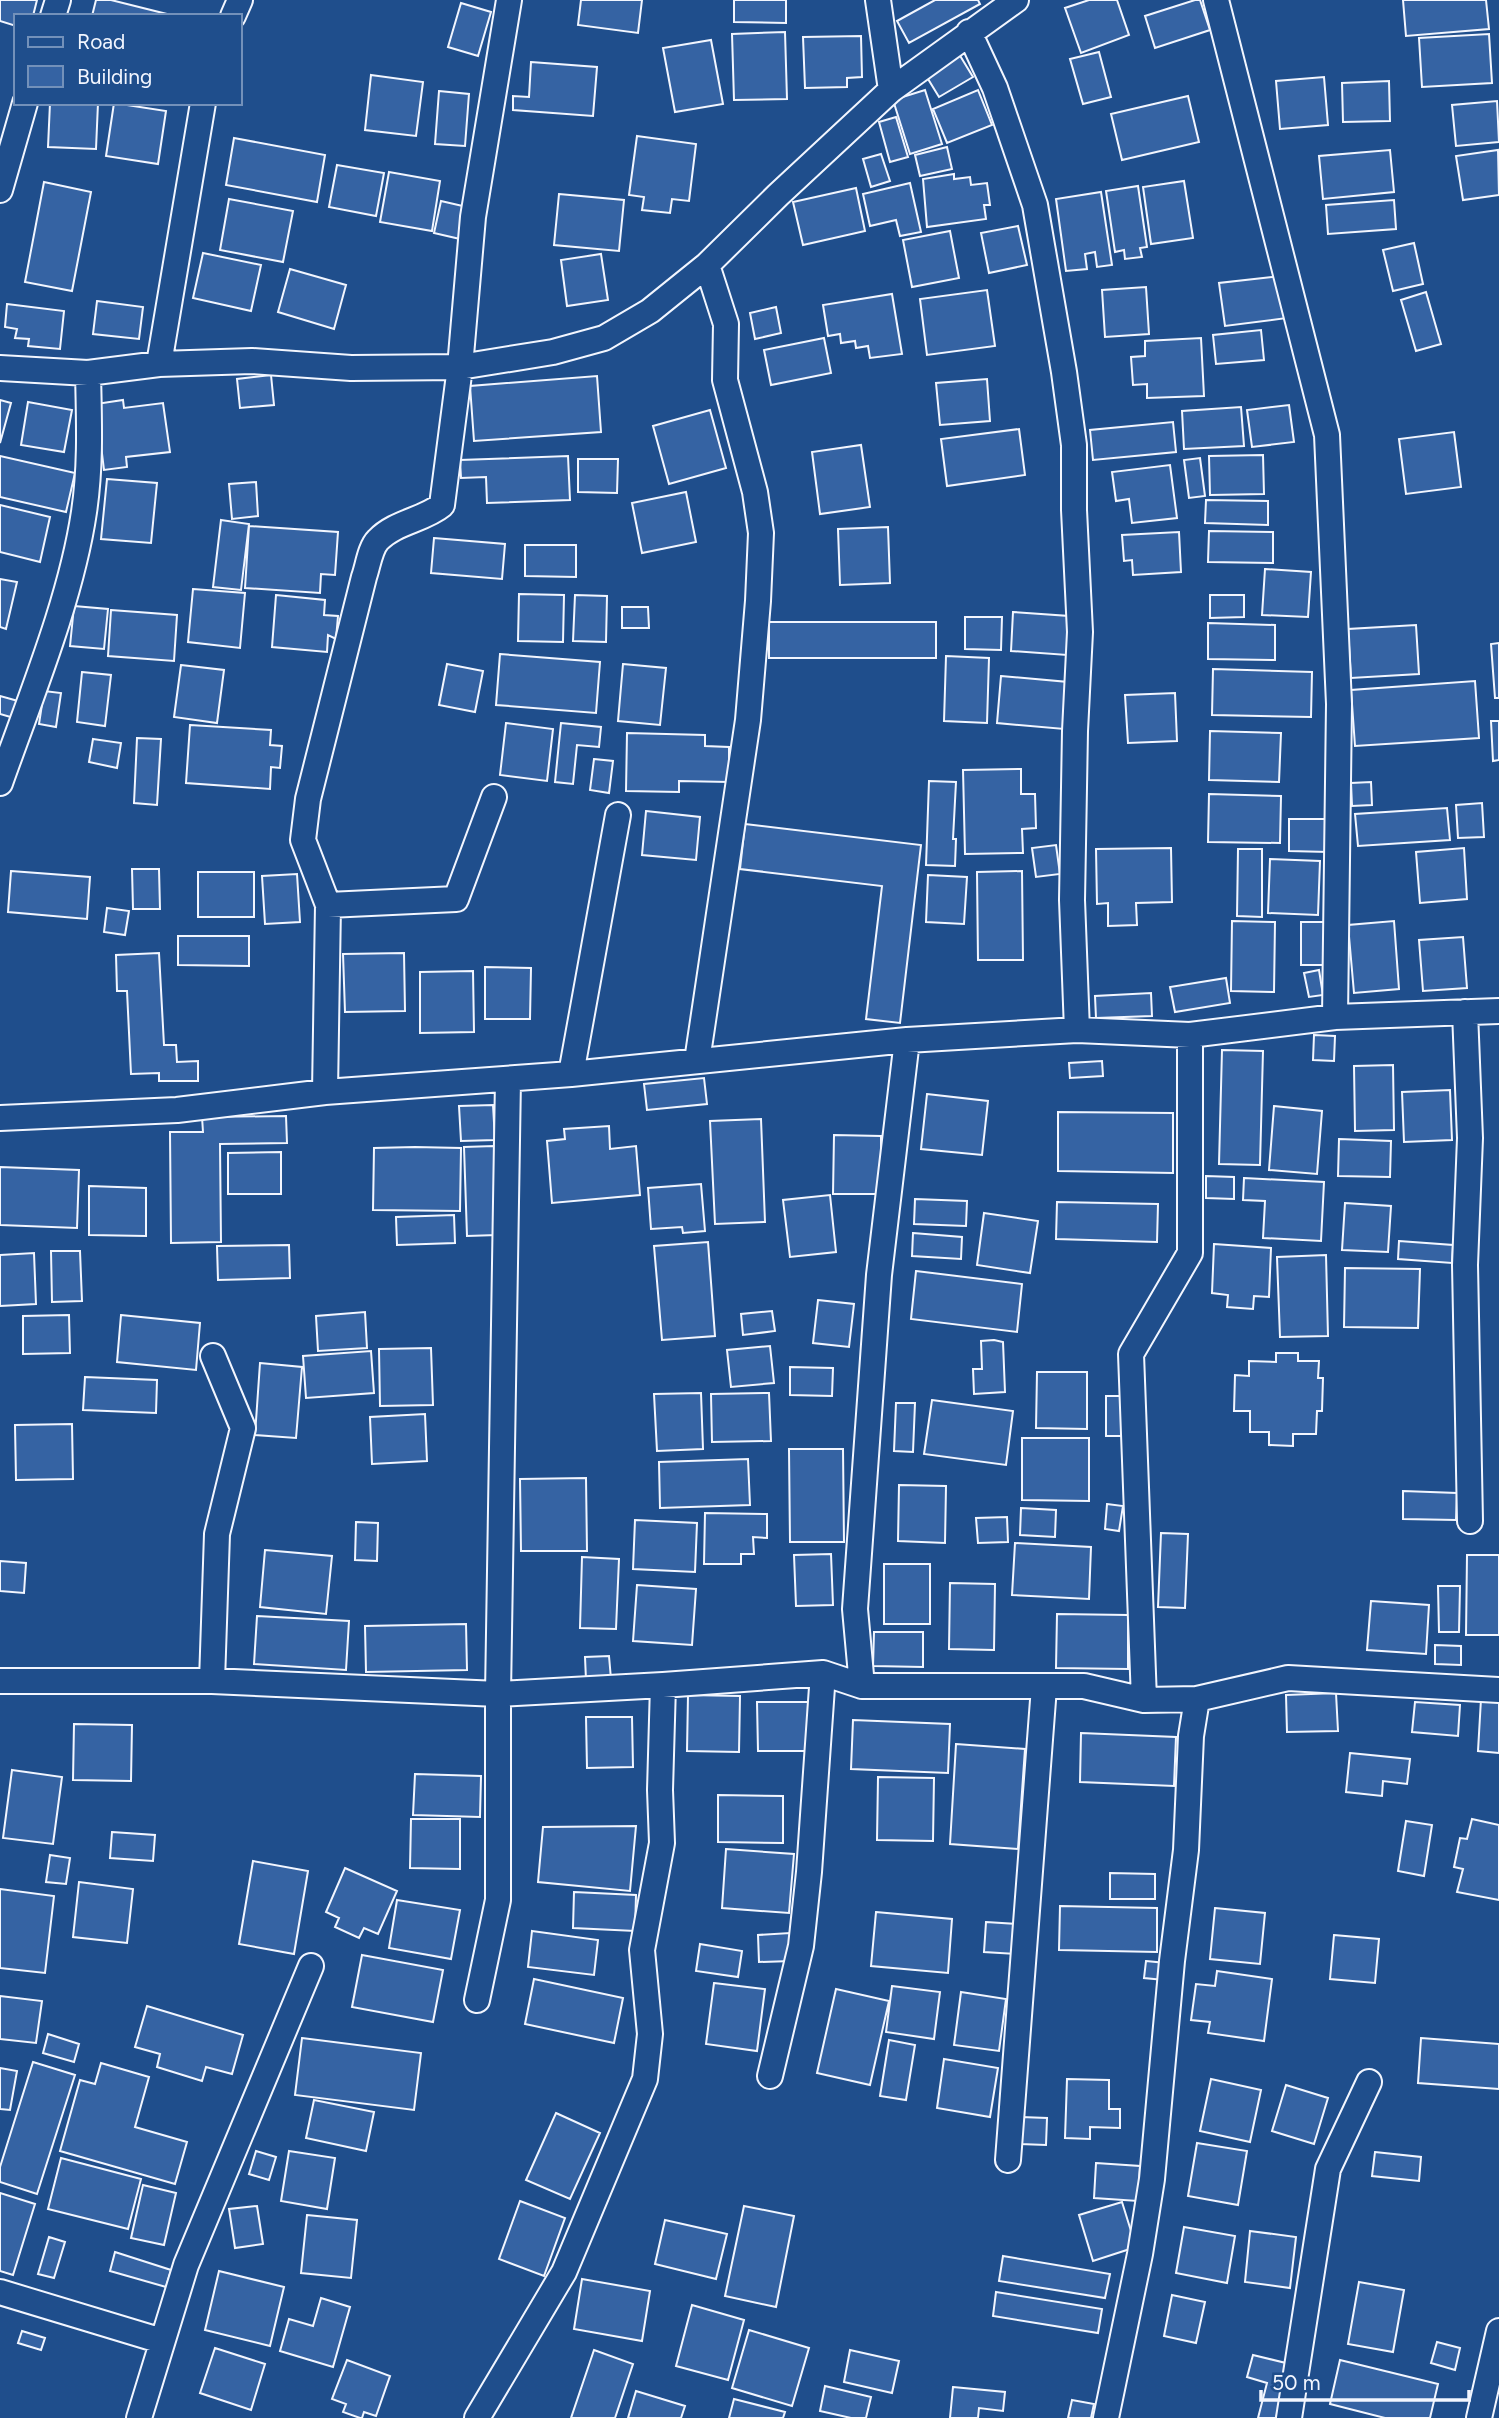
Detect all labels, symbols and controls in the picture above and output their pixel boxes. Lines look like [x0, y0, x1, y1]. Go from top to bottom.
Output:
legend [14, 14, 242, 105]
text: Road [77, 29, 125, 54]
text: Building [77, 64, 152, 89]
scale bar [1261, 2358, 1469, 2402]
text: 50 m [1272, 2370, 1321, 2395]

